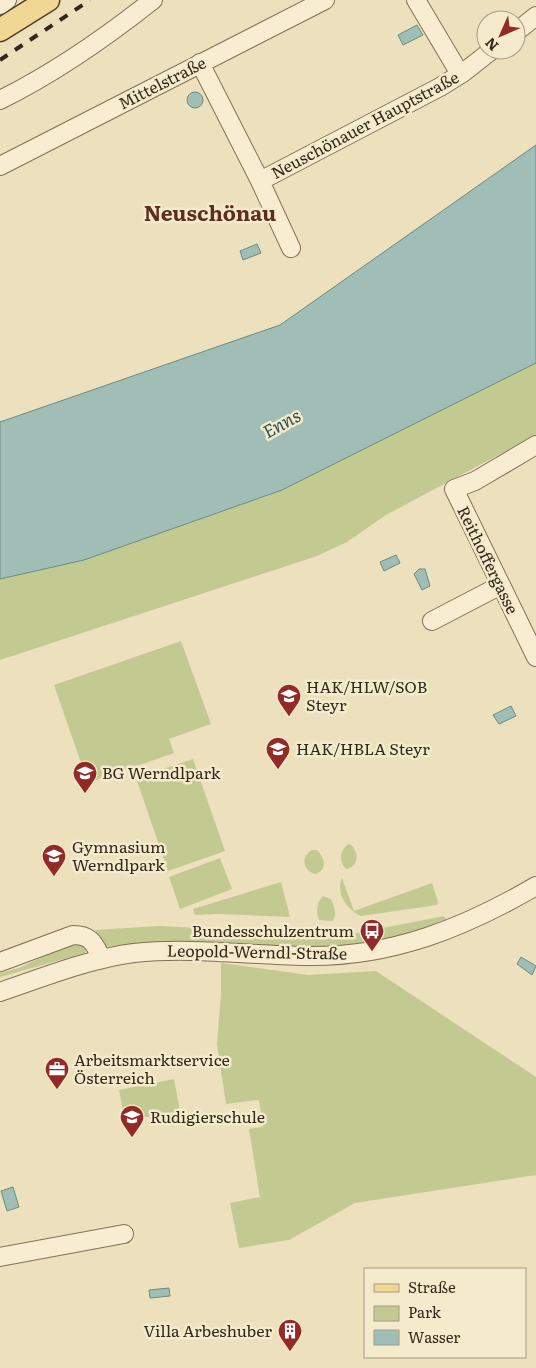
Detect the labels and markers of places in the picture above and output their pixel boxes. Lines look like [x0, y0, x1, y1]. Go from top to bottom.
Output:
place label: HAK/HLW/SOB Steyr [306, 674, 427, 716]
school or university icon: HAK/HLW/SOB Steyr [276, 683, 302, 717]
school or university icon: HAK/HBLA Steyr [265, 736, 291, 770]
place label: HAK/HBLA Steyr [296, 736, 430, 760]
school or university icon: BG Werndlpark [72, 760, 98, 794]
place label: BG Werndlpark [102, 760, 221, 784]
place label: Gymnasium Werndlpark [72, 834, 166, 876]
school or university icon: Gymnasium Werndlpark [41, 843, 67, 877]
place label: Bundesschulzentrum [192, 918, 354, 942]
bus stop icon: Bundesschulzentrum [359, 918, 385, 952]
place label: Arbeitsmarktservice Österreich [74, 1047, 230, 1089]
office icon: Arbeitsmarktservice Österreich [44, 1056, 70, 1090]
school or university icon: Rudigierschule [119, 1104, 145, 1138]
place label: Rudigierschule [150, 1104, 265, 1128]
place label: Villa Arbeshuber [143, 1318, 272, 1342]
building icon: Villa Arbeshuber [277, 1318, 303, 1352]

